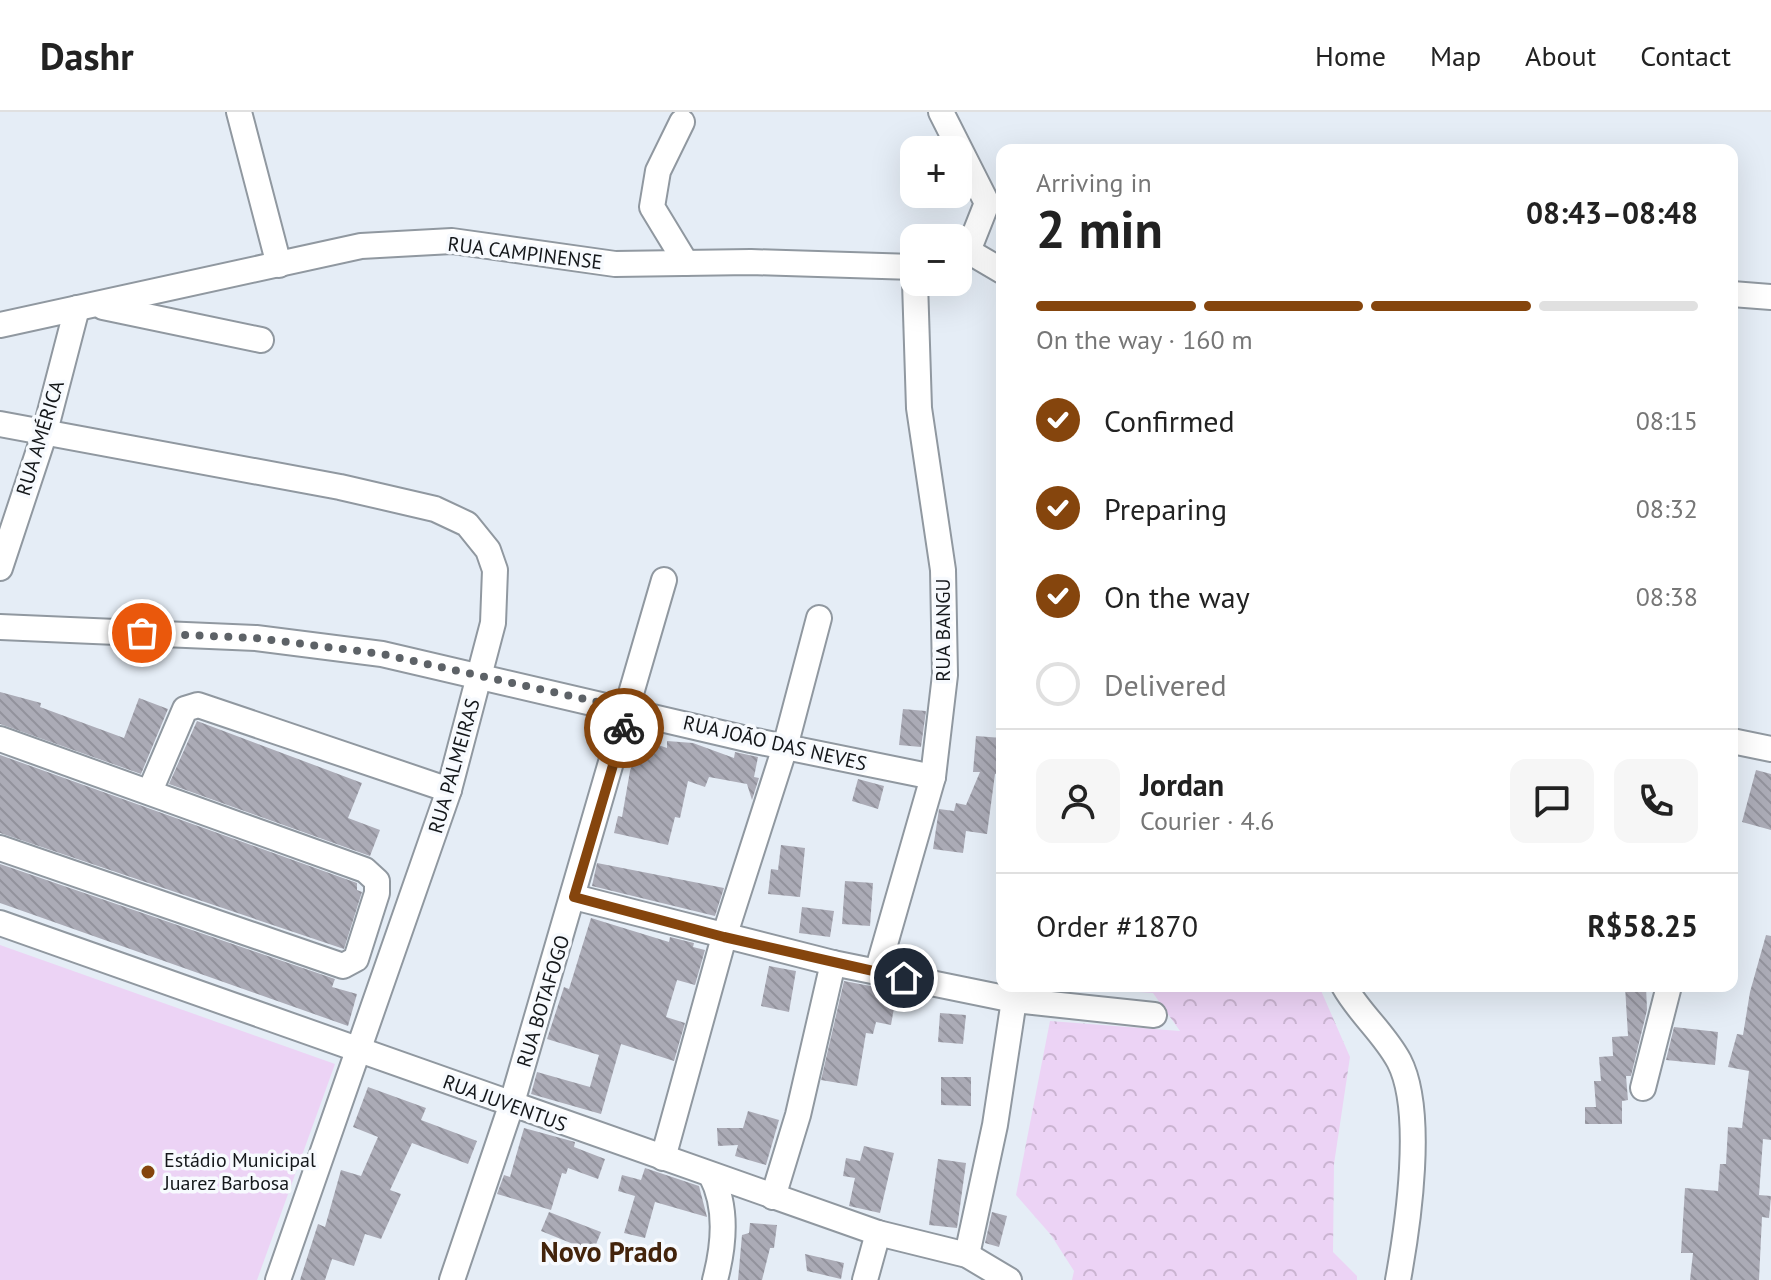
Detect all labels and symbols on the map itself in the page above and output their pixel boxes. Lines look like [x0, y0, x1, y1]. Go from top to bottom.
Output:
street label: RUA CAMPINENSE [446, 231, 604, 275]
street label: RUA AMÉRICA [10, 377, 70, 499]
street label: RUA BANGU [930, 578, 956, 682]
pin [108, 599, 176, 667]
courier [584, 688, 664, 768]
street label: RUA PALMEIRAS [422, 696, 486, 836]
street label: RUA JOÃO DAS NEVES [681, 709, 869, 777]
street label: RUA BOTAFOGO [511, 932, 575, 1070]
pin [870, 944, 938, 1012]
street label: RUA JUVENTUS [439, 1068, 571, 1138]
place label: Estádio Municipal Juarez Barbosa [163, 1147, 316, 1196]
marker: Estádio Municipal Juarez Barbosa [139, 1163, 157, 1181]
district label: Novo Prado [540, 1233, 678, 1270]

